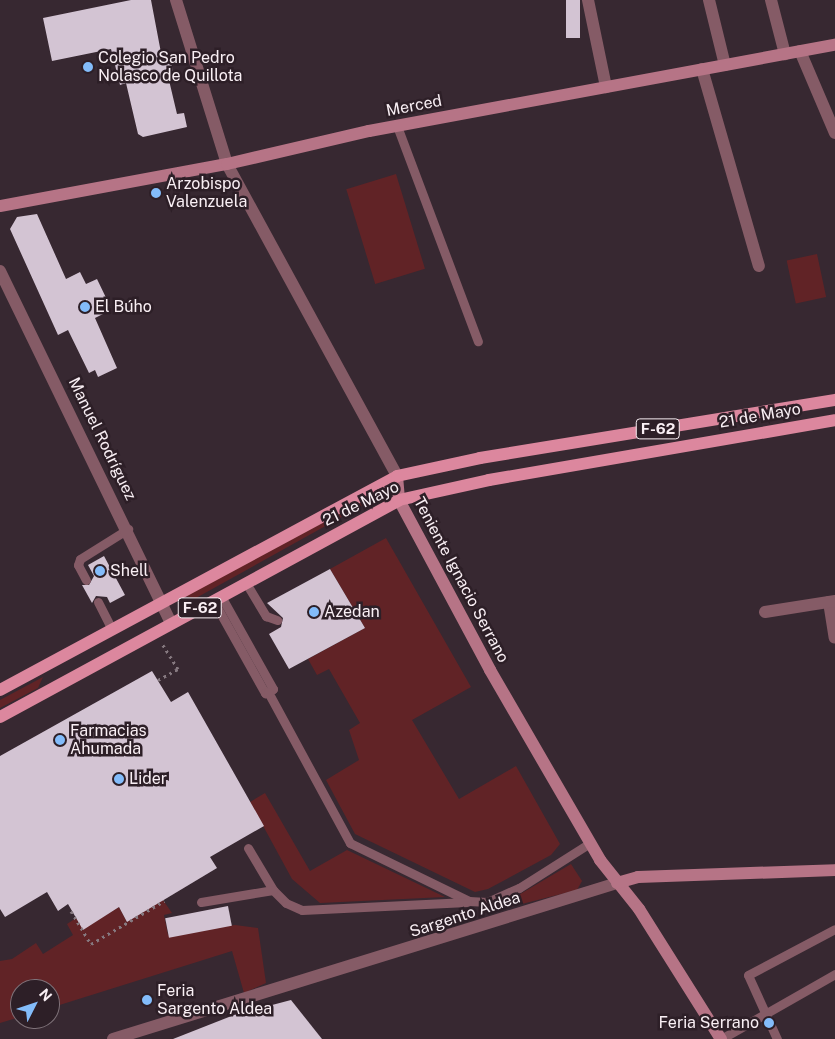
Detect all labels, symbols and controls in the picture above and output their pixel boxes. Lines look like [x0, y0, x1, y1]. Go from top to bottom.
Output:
place label: Colegio San Pedro Nolasco de Quillota [98, 48, 243, 86]
marker: Colegio San Pedro Nolasco de Quillota [82, 61, 94, 73]
street label: Merced [384, 91, 444, 121]
place label: Arzobispo Valenzuela [166, 174, 247, 212]
marker: Arzobispo Valenzuela [150, 187, 162, 199]
place label: El Búho [95, 297, 152, 317]
marker: El Búho [79, 301, 91, 313]
street label: Manuel Rodríguez [64, 374, 140, 504]
street label: 21 de Mayo [718, 399, 802, 433]
road number: F-62 [636, 416, 680, 442]
street label: 21 de Mayo [320, 477, 402, 531]
street label: Teniente Ignacio Serrano [409, 494, 513, 666]
place label: Shell [110, 561, 148, 581]
marker: Shell [94, 565, 106, 577]
road number: F-62 [178, 596, 222, 620]
place label: Azedan [324, 602, 380, 622]
marker: Azedan [308, 606, 320, 618]
place label: Farmacias Ahumada [70, 721, 147, 759]
marker: Farmacias Ahumada [54, 734, 66, 746]
place label: Lider [129, 769, 167, 789]
marker: Lider [113, 773, 125, 785]
street label: Sargento Aldea [407, 888, 523, 942]
north arrow [10, 979, 60, 1029]
place label: Feria Sargento Aldea [157, 981, 272, 1019]
text: N [36, 985, 55, 1004]
marker: Feria Sargento Aldea [141, 994, 153, 1006]
place label: Feria Serrano [659, 1013, 759, 1033]
marker: Feria Serrano [763, 1017, 775, 1029]

